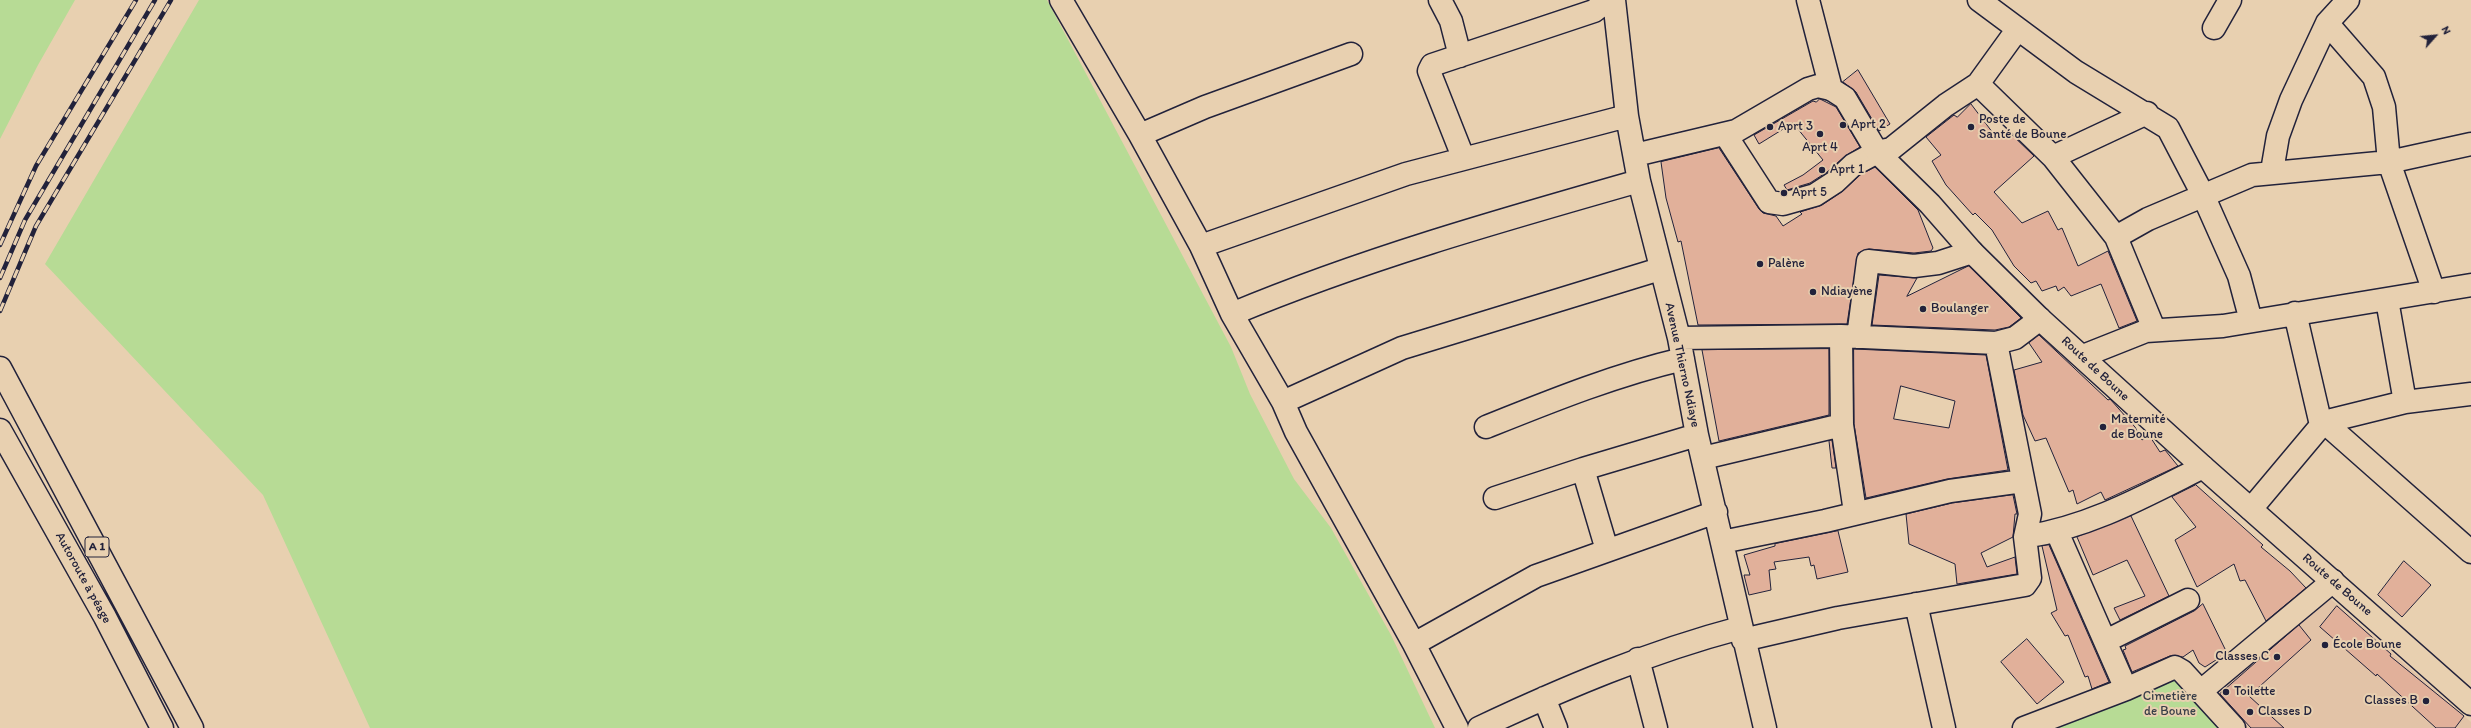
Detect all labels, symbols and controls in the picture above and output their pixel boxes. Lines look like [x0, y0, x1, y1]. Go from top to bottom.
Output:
north arrow [2415, 16, 2455, 56]
text: N [2439, 24, 2454, 37]
place label: Poste de Santé de Boune [1979, 112, 2066, 143]
place label: Aprt 2 [1851, 117, 1886, 133]
place label: Aprt 3 [1778, 119, 1813, 135]
marker: Aprt 2 [1838, 120, 1848, 130]
marker: Aprt 3 [1765, 122, 1775, 132]
marker: Poste de Santé de Boune [1966, 122, 1976, 132]
marker: Aprt 4 [1815, 129, 1825, 139]
place label: Aprt 4 [1802, 140, 1838, 156]
place label: Aprt 1 [1830, 162, 1864, 178]
marker: Aprt 1 [1817, 165, 1827, 175]
place label: Aprt 5 [1792, 185, 1827, 201]
marker: Aprt 5 [1779, 188, 1789, 198]
place label: Palène [1768, 256, 1805, 272]
marker: Palène [1755, 259, 1765, 269]
place label: Ndiayène [1821, 284, 1873, 300]
marker: Ndiayène [1808, 287, 1818, 297]
street label: Avenue Thierno Ndiaye [1661, 301, 1703, 429]
place label: Boulanger [1931, 301, 1989, 317]
marker: Boulanger [1918, 304, 1928, 314]
street label: Route de Boune [2058, 333, 2132, 405]
place label: Maternité de Boune [2111, 412, 2166, 443]
marker: Maternité de Boune [2098, 422, 2108, 432]
street label: Autoroute à péage [51, 530, 115, 626]
road number: A 1 [85, 537, 109, 557]
street label: Route de Boune [2299, 550, 2375, 620]
place label: École Boune [2333, 637, 2401, 653]
marker: École Boune [2320, 640, 2330, 650]
place label: Classes C [2215, 649, 2269, 665]
marker: Classes C [2272, 652, 2282, 662]
place label: Toilette [2234, 684, 2275, 700]
marker: Toilette [2221, 687, 2231, 697]
park label: Cimetière de Boune [2143, 689, 2197, 720]
place label: Classes B [2364, 693, 2418, 709]
marker: Classes B [2421, 696, 2431, 706]
place label: Classes D [2258, 704, 2312, 720]
marker: Classes D [2245, 707, 2255, 717]

